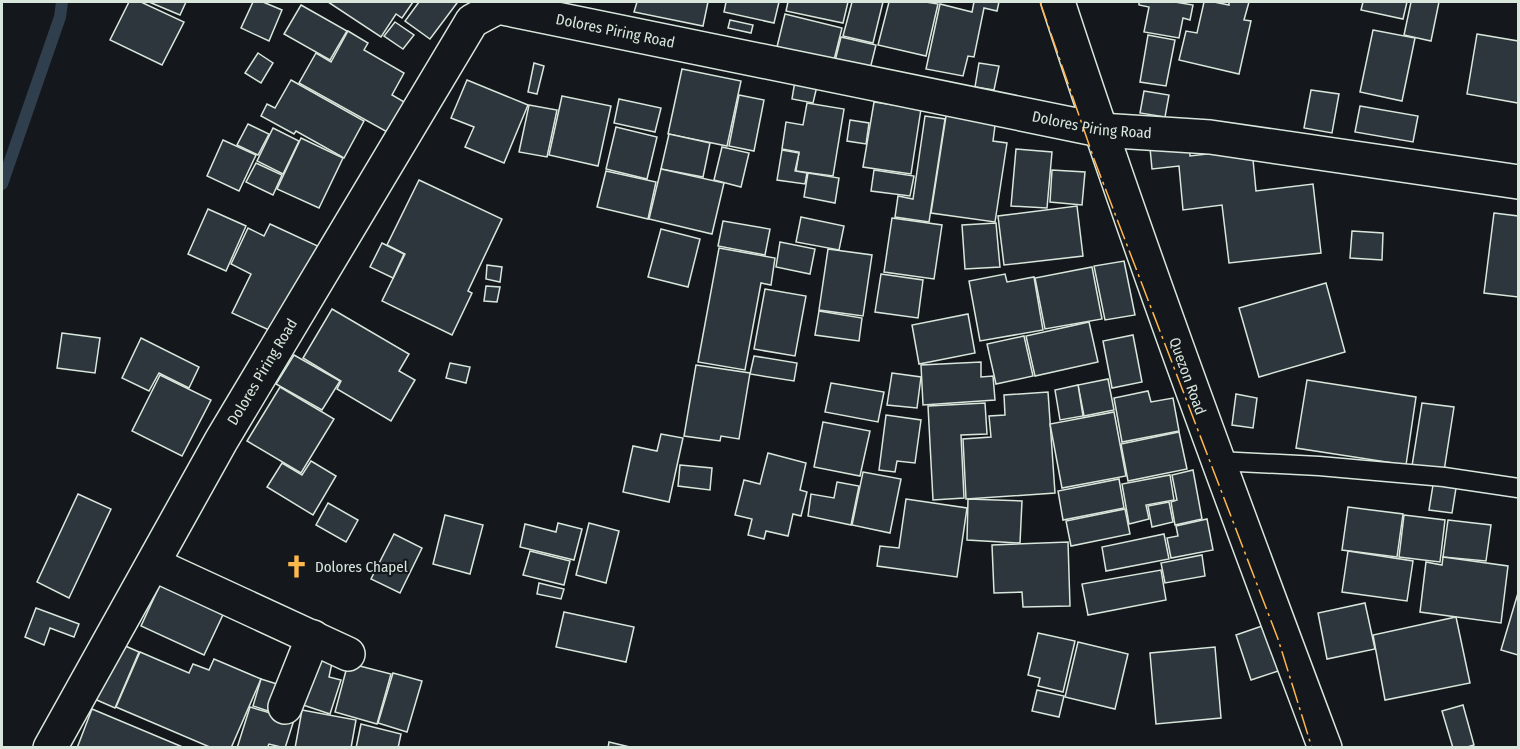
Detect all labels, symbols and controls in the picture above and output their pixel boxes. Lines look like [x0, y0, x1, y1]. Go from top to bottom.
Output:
street label: Dolores Piring Road [554, 10, 676, 52]
street label: Dolores Piring Road [1030, 107, 1152, 142]
street label: Dolores Piring Road [224, 315, 301, 428]
street label: Quezon Road [1165, 335, 1210, 417]
church icon: Dolores Chapel [284, 554, 310, 580]
place label: Dolores Chapel [315, 558, 408, 576]

